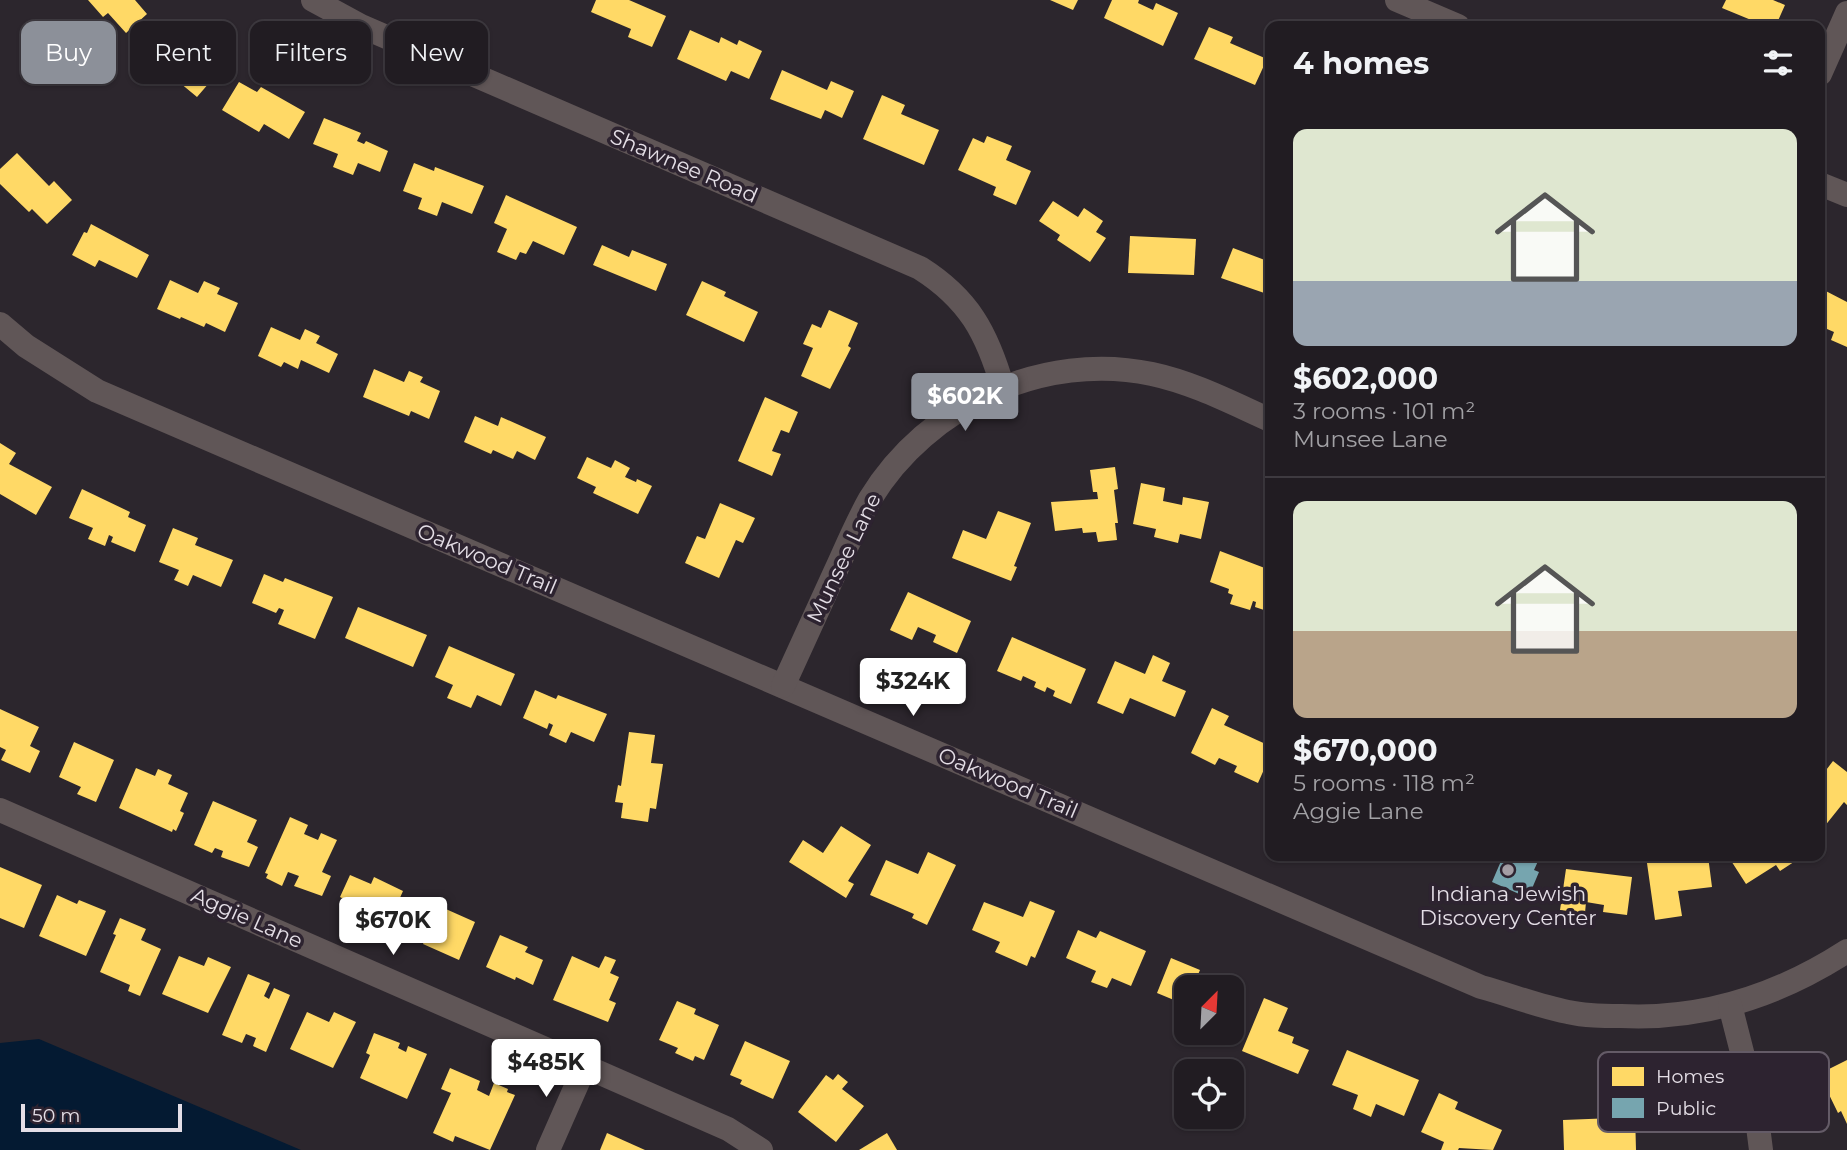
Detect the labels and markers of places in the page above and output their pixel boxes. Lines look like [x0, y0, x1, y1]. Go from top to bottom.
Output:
pin: $602K [916, 374, 1014, 433]
pin: $324K [864, 658, 962, 718]
marker: Indiana Jewish Discovery Center [1500, 862, 1516, 878]
place label: Indiana Jewish Discovery Center [1419, 881, 1597, 930]
pin: $670K [344, 898, 442, 957]
pin: $485K [497, 1040, 595, 1099]

